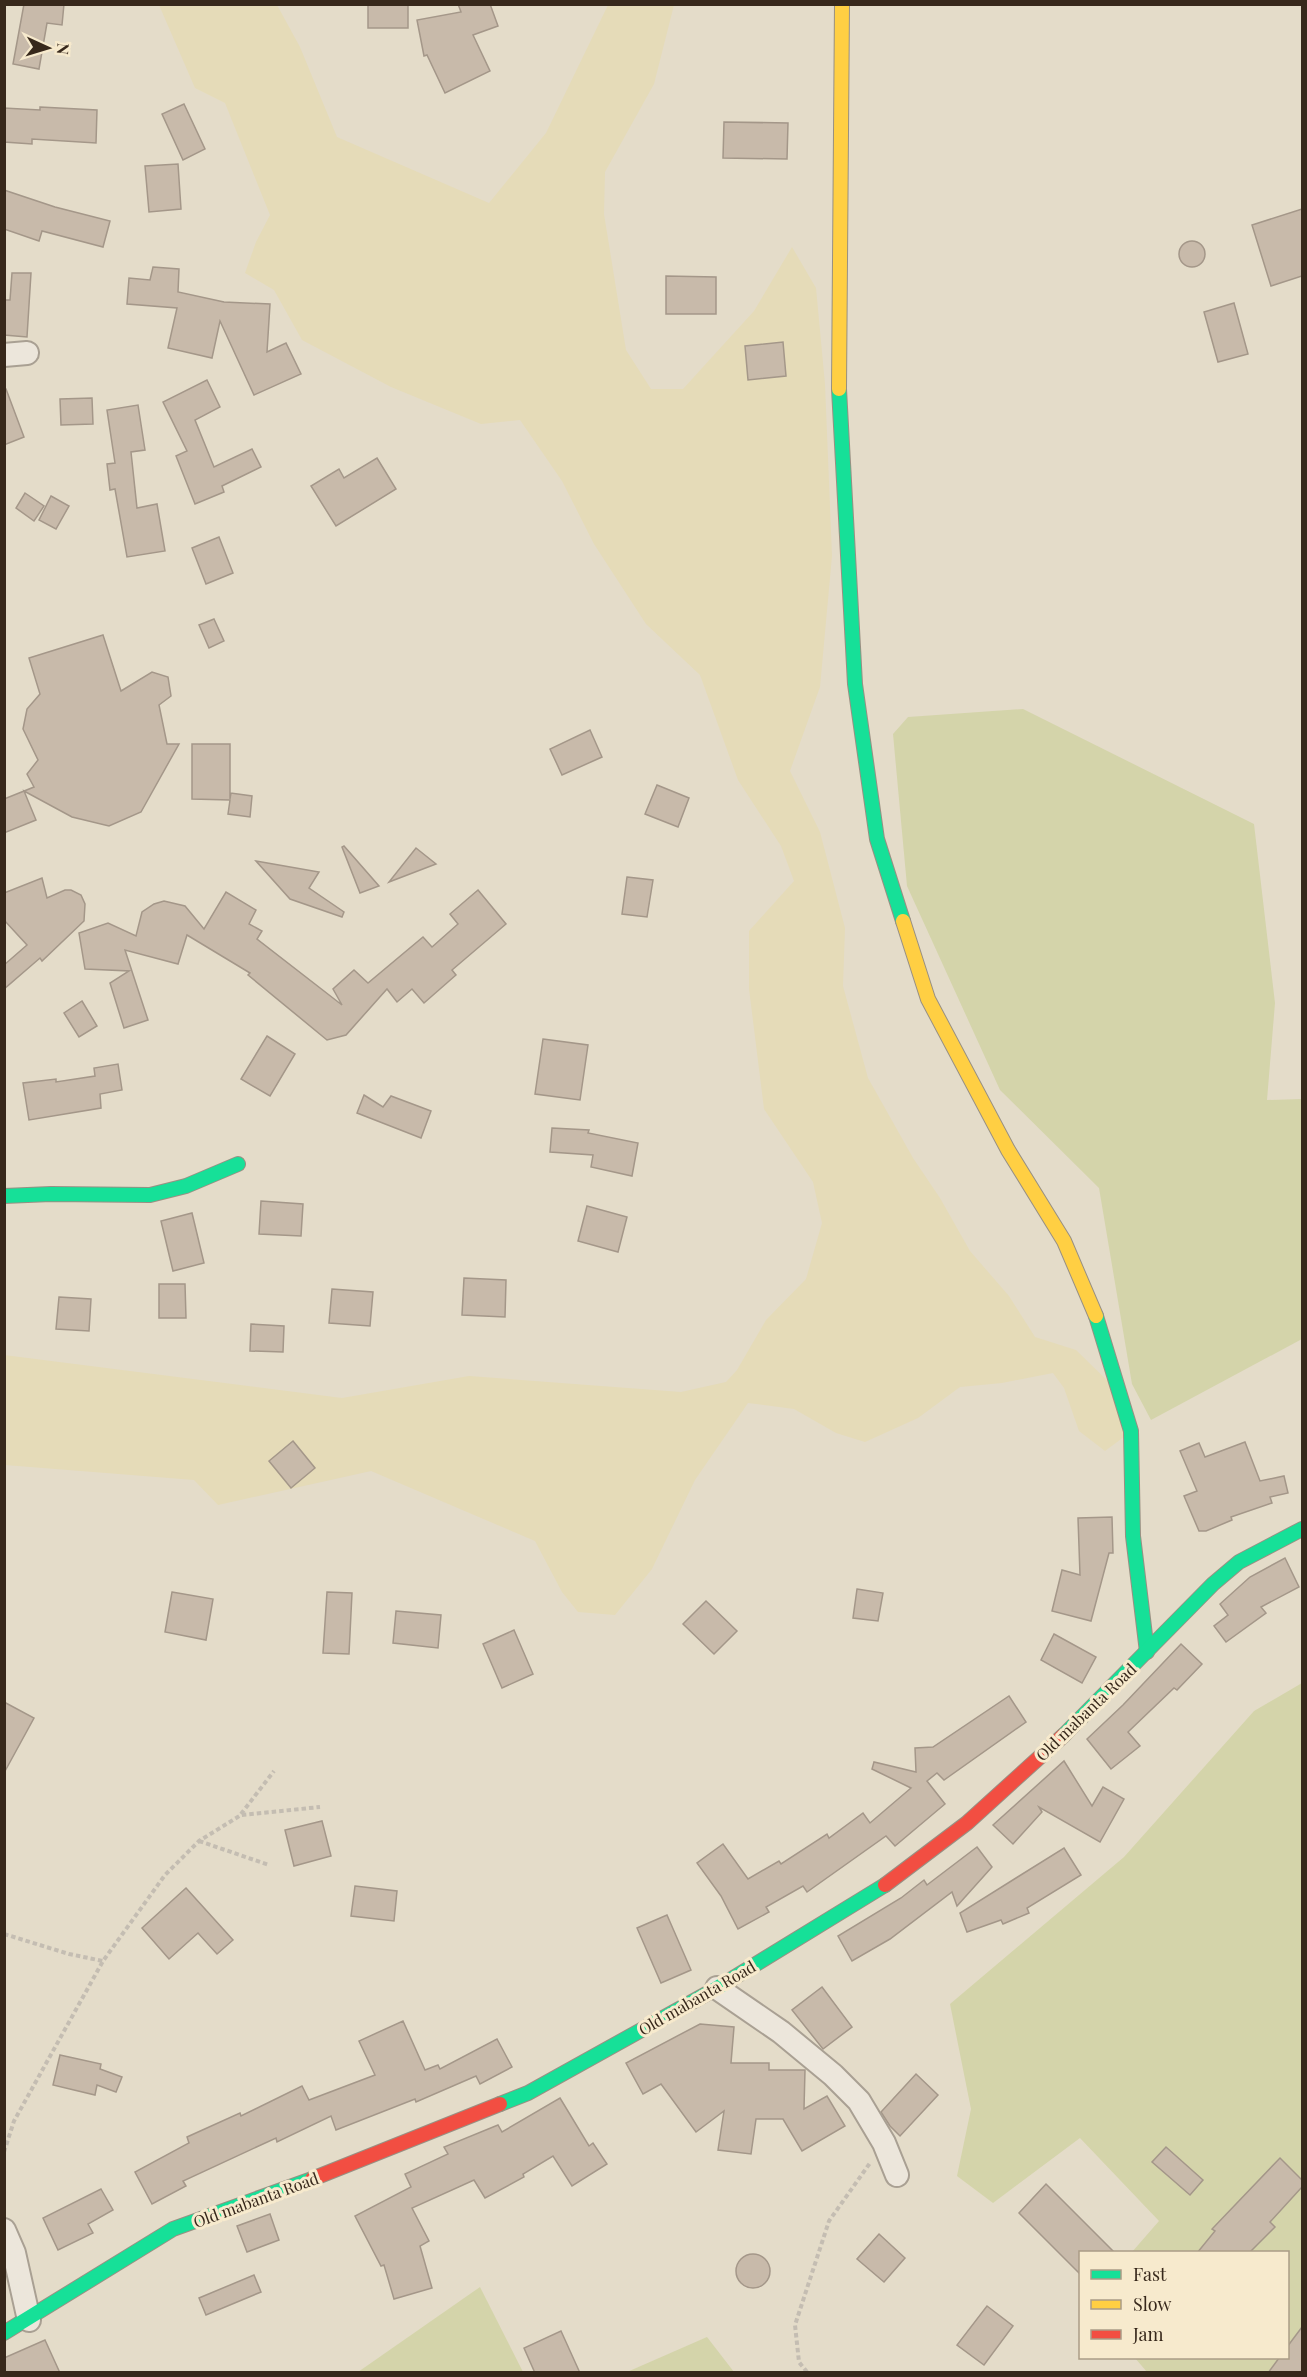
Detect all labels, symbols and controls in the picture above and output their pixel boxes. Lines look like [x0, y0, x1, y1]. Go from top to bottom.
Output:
north arrow [18, 18, 78, 78]
text: N [53, 43, 74, 56]
street label: Old mabanta Road [1031, 1658, 1140, 1765]
street label: Old mabanta Road [634, 1955, 759, 2040]
street label: Old mabanta Road [190, 2167, 321, 2232]
legend [1079, 2251, 1289, 2359]
text: Fast [1133, 2262, 1167, 2286]
text: Slow [1133, 2292, 1171, 2316]
text: Jam [1132, 2322, 1163, 2346]

